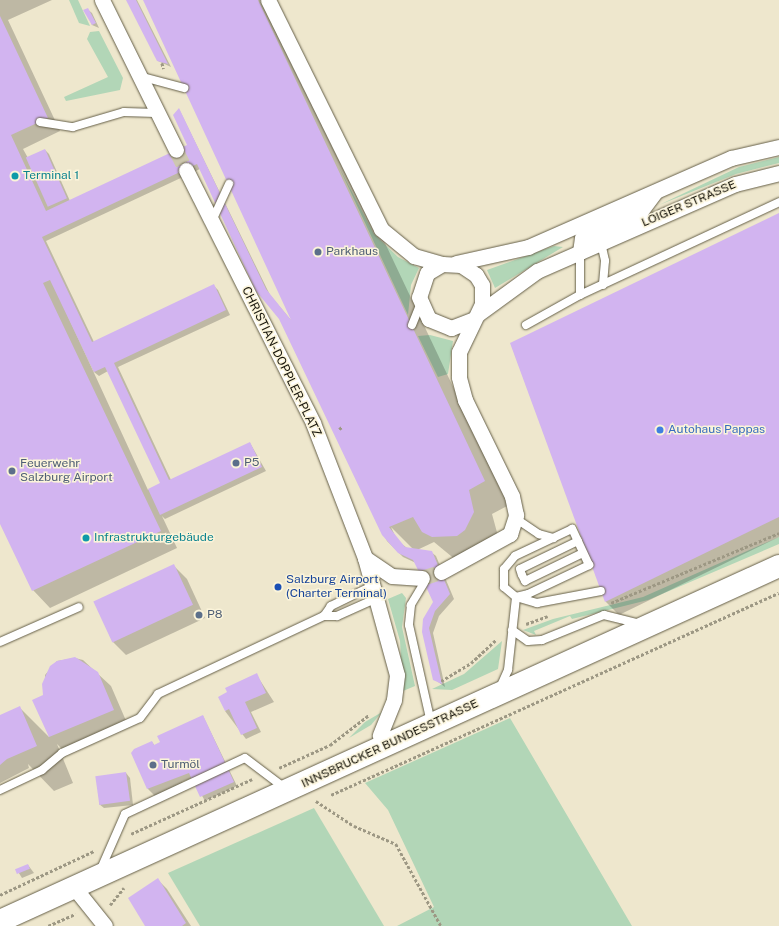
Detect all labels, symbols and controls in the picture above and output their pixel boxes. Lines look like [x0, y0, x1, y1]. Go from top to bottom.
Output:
place label: Terminal 1 [23, 169, 79, 183]
marker: Terminal 1 [10, 171, 20, 181]
street label: LOIGER STRASSE [640, 178, 738, 230]
place label: Parkhaus [326, 245, 378, 259]
marker: Parkhaus [313, 247, 323, 257]
street label: CHRISTIAN-DOPPLER-PLATZ [238, 284, 324, 440]
place label: Autohaus Pappas [668, 423, 765, 437]
marker: Autohaus Pappas [655, 425, 665, 435]
place label: P5 [244, 456, 259, 470]
place label: Feuerwehr Salzburg Airport [20, 457, 113, 485]
marker: P5 [231, 458, 241, 468]
marker: Feuerwehr Salzburg Airport [7, 466, 17, 476]
place label: Infrastrukturgebäude [94, 531, 214, 545]
marker: Infrastrukturgebäude [81, 533, 91, 543]
place label: Salzburg Airport (Charter Terminal) [286, 573, 387, 601]
marker: Salzburg Airport (Charter Terminal) [273, 582, 283, 592]
place label: P8 [207, 608, 222, 622]
marker: P8 [194, 610, 204, 620]
street label: INNSBRUCKER BUNDESSTRASSE [299, 697, 481, 791]
place label: Turmöl [161, 758, 200, 772]
marker: Turmöl [148, 760, 158, 770]

